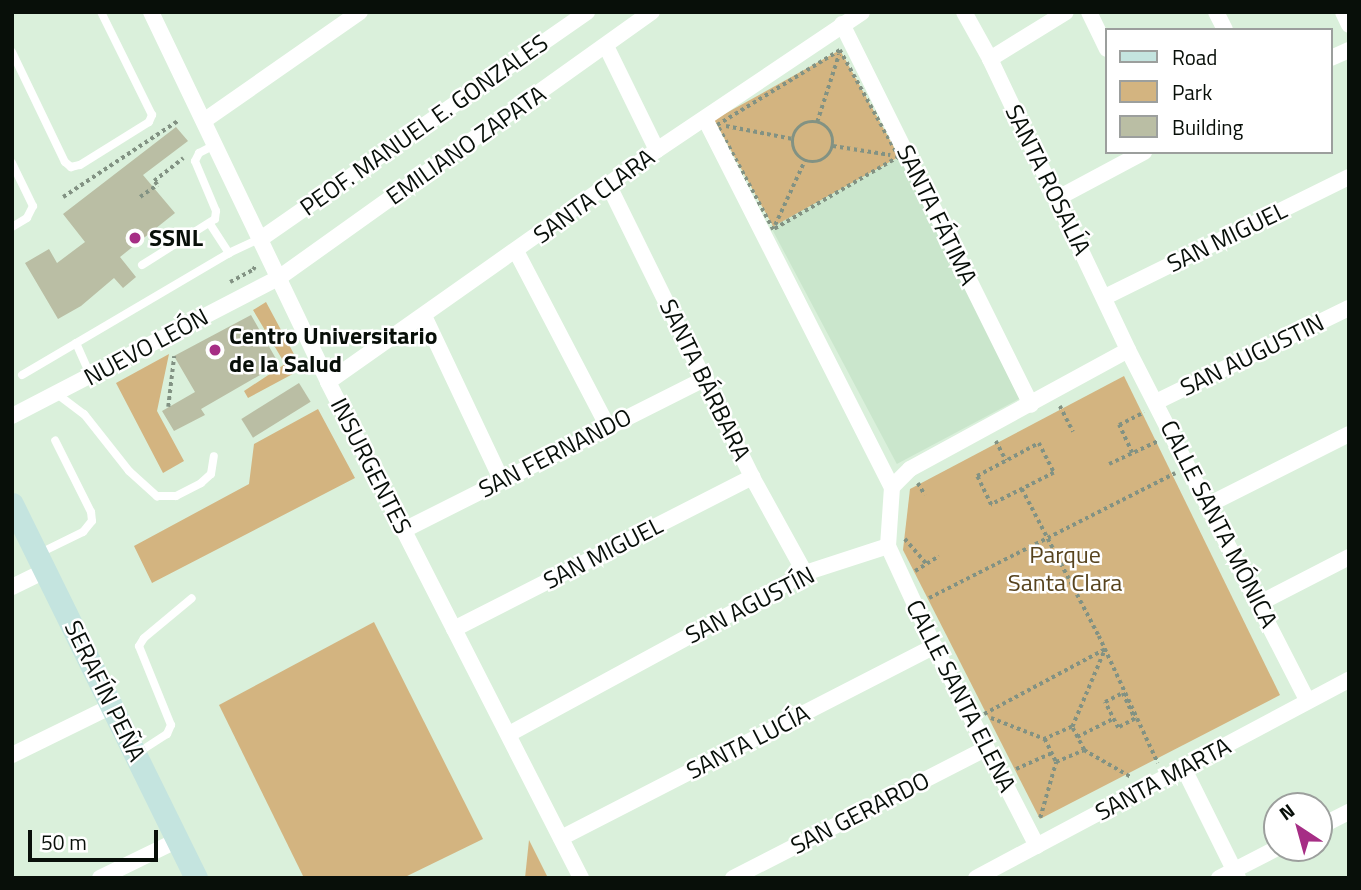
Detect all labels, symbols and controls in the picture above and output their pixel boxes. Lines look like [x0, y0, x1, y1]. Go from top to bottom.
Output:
street label: PEOF. MANUEL E. GONZALES [294, 28, 554, 222]
legend [1106, 28, 1333, 154]
text: Road [1172, 41, 1217, 73]
text: Park [1172, 76, 1212, 108]
street label: EMILIANO ZAPATA [381, 79, 551, 211]
street label: SANTA ROSALÍA [999, 100, 1097, 260]
text: Building [1172, 111, 1243, 143]
street label: SANTA FÁTIMA [891, 140, 983, 290]
street label: SANTA CLARA [528, 143, 660, 249]
street label: SAN MIGUEL [1162, 196, 1292, 278]
place label: SSNL [149, 224, 203, 252]
marker: SSNL [127, 230, 143, 246]
street label: SANTA BÁRBARA [654, 295, 756, 465]
street label: NUEVO LEÓN [79, 302, 213, 392]
street label: SAN AUGUSTIN [1176, 308, 1328, 402]
place label: Centro Universitario de la Salud [229, 322, 437, 378]
marker: Centro Universitario de la Salud [207, 342, 223, 358]
street label: INSURGENTES [324, 393, 418, 539]
street label: SAN FERNANDO [474, 402, 636, 504]
street label: CALLE SANTA MÓNICA [1154, 416, 1284, 632]
street label: SAN MIGUEL [539, 511, 667, 595]
park label: Parque Santa Clara [1008, 541, 1122, 597]
street label: SAN AGUSTÍN [681, 560, 819, 650]
street label: CALLE SANTA ELENA [900, 595, 1022, 797]
street label: SERAFÍN PEÑA [58, 616, 152, 766]
street label: SANTA LUCÍA [682, 699, 814, 785]
street label: SANTA MARTA [1090, 731, 1236, 827]
street label: SAN GERARDO [786, 766, 934, 860]
north arrow [1263, 792, 1333, 862]
text: N [1273, 796, 1300, 827]
scale bar [32, 816, 161, 860]
text: 50 m [41, 826, 87, 858]

